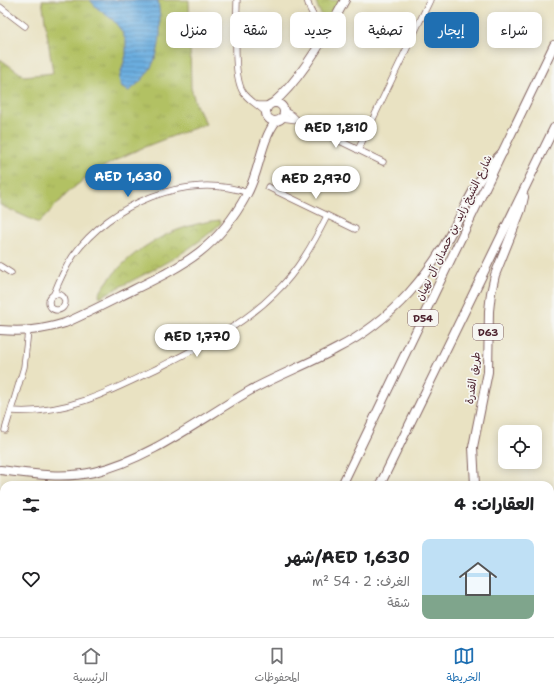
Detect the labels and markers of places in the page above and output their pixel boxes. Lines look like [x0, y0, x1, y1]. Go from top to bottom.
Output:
pin: AED 1,810 [290, 115, 382, 149]
pin: AED 1,630 [82, 164, 174, 198]
pin: AED 2,970 [270, 166, 362, 200]
pin: AED 1,770 [151, 324, 243, 358]

